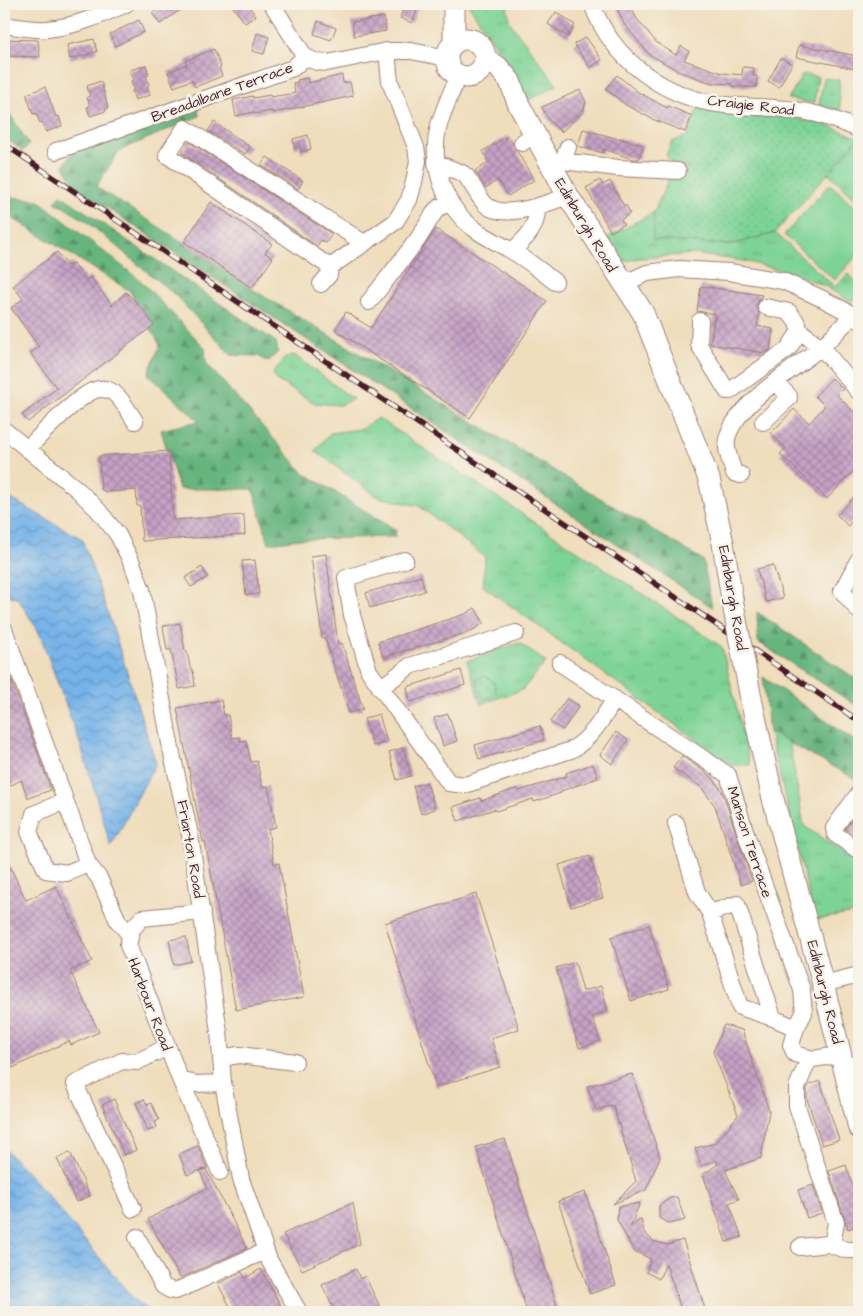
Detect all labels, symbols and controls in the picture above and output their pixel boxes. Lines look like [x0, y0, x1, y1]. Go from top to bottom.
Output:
street label: Breadalbane Terrace [148, 57, 296, 128]
street label: Craigie Road [706, 90, 796, 122]
street label: Edinburgh Road [548, 174, 622, 277]
street label: Edinburgh Road [712, 544, 752, 653]
street label: Manson Terrace [722, 784, 777, 901]
street label: Friarton Road [172, 798, 210, 900]
street label: Edinburgh Road [801, 938, 848, 1047]
street label: Harbour Road [122, 955, 177, 1054]

